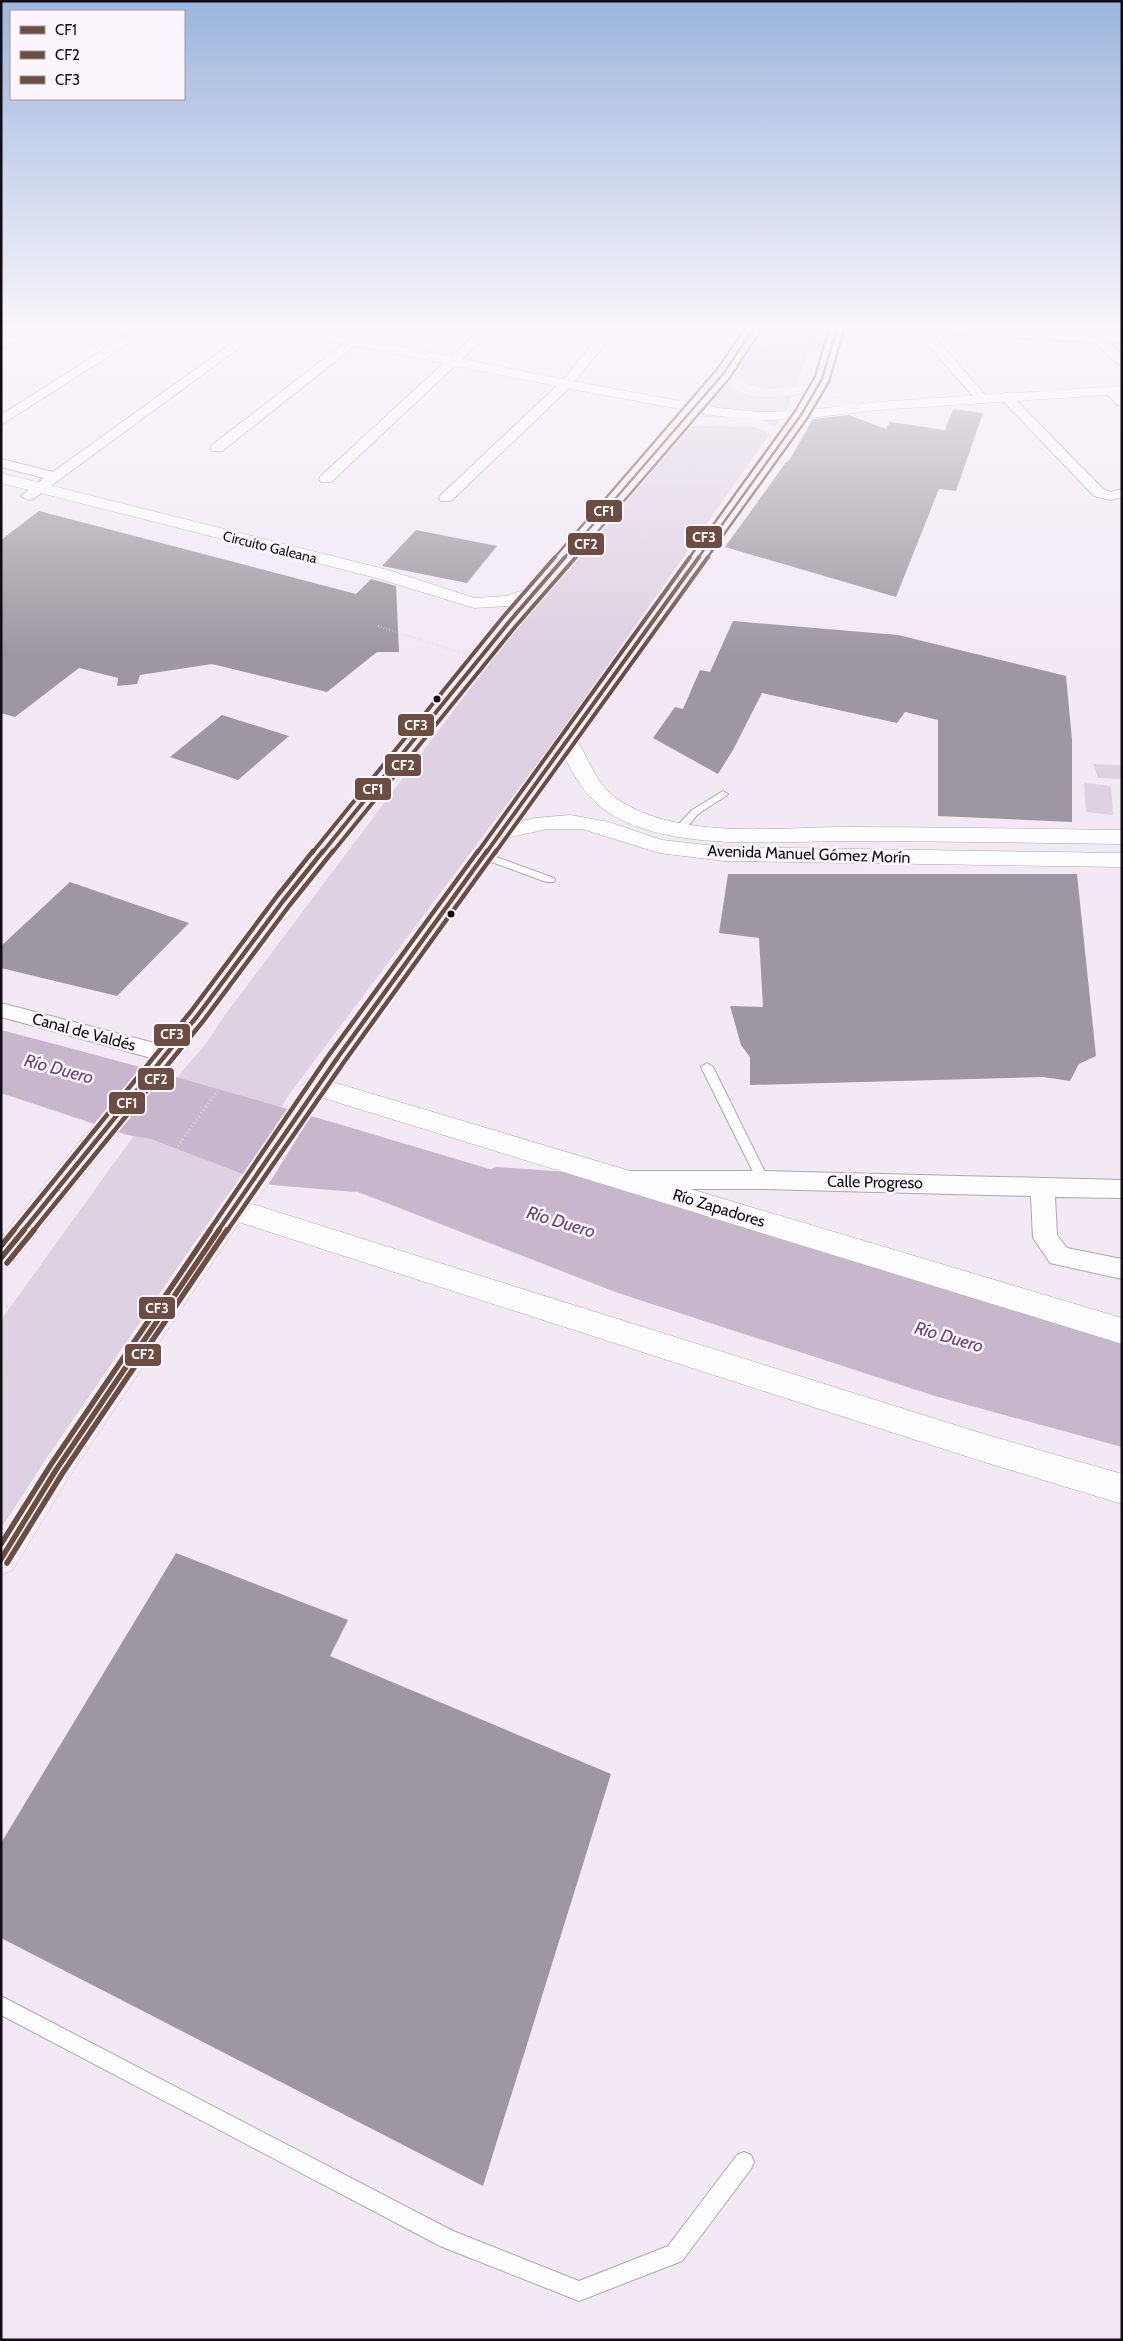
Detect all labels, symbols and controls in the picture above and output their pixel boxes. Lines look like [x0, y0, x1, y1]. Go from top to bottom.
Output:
legend [10, 10, 185, 100]
text: CF1 [55, 21, 77, 39]
text: CF2 [55, 46, 80, 64]
text: CF3 [55, 71, 80, 89]
line badge: CF1 [585, 499, 623, 523]
text: CF1 [593, 502, 615, 520]
line badge: CF3 [685, 525, 723, 549]
street label: Circuito Galeana [221, 527, 319, 567]
text: CF3 [692, 528, 716, 546]
line badge: CF2 [567, 532, 605, 556]
text: CF2 [574, 535, 598, 553]
unlabelled marker [432, 694, 442, 704]
line badge: CF3 [397, 713, 435, 737]
text: CF3 [404, 716, 428, 734]
line badge: CF2 [384, 753, 422, 777]
text: CF2 [391, 756, 415, 774]
line badge: CF1 [354, 777, 392, 801]
text: CF1 [362, 780, 384, 798]
street label: Avenida Manuel Gómez Morín [707, 841, 911, 867]
unlabelled marker [446, 909, 456, 919]
street label: Canal de Valdés [30, 1009, 138, 1055]
line badge: CF3 [153, 1023, 191, 1047]
text: CF3 [160, 1025, 184, 1043]
water label: Río Duero [22, 1049, 96, 1089]
line badge: CF2 [137, 1067, 175, 1091]
text: CF2 [144, 1070, 168, 1088]
line badge: CF1 [108, 1091, 146, 1115]
text: CF1 [116, 1094, 138, 1112]
street label: Calle Progreso [827, 1172, 923, 1192]
street label: Río Zapadores [671, 1185, 768, 1231]
water label: Río Duero [524, 1201, 598, 1243]
line badge: CF3 [138, 1296, 176, 1320]
text: CF3 [145, 1299, 169, 1317]
water label: Río Duero [912, 1317, 986, 1357]
line badge: CF2 [124, 1343, 162, 1367]
text: CF2 [131, 1345, 155, 1363]

